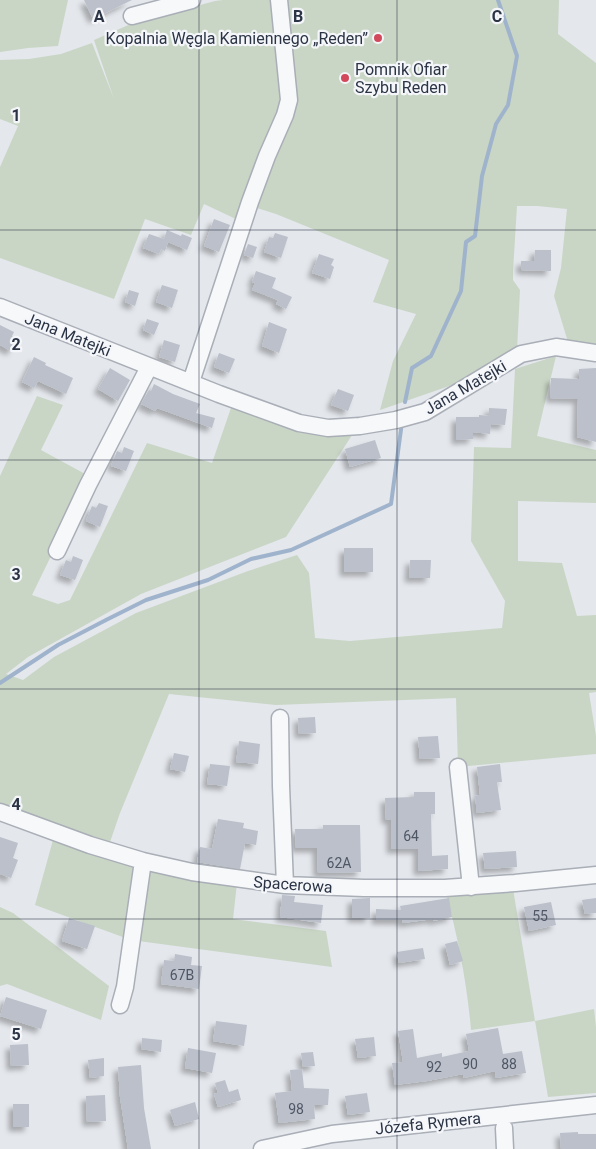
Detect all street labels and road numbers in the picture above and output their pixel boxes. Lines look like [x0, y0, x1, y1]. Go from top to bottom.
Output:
street label: Jana Matejki [22, 309, 114, 360]
street label: Jana Matejki [421, 356, 510, 418]
street label: Spacerowa [253, 872, 333, 897]
street label: Józefa Rymera [374, 1109, 482, 1138]

